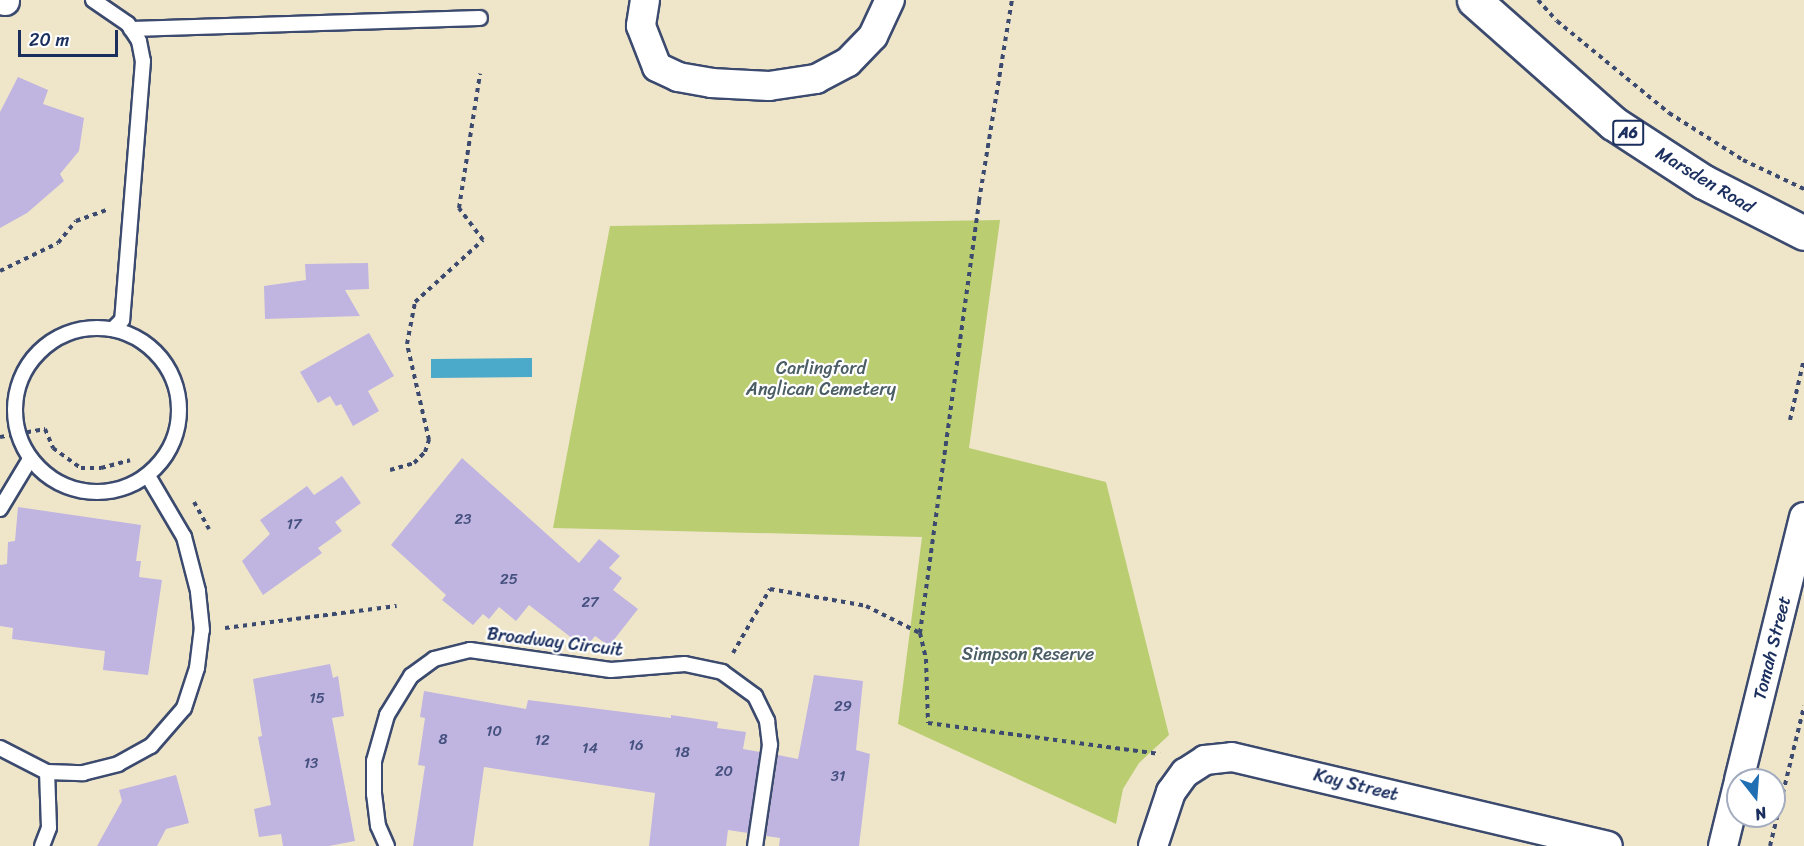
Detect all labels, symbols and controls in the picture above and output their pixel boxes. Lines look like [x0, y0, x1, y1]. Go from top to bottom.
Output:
scale bar [21, 18, 122, 56]
text: 20 m [29, 24, 69, 56]
road number: A6 [1612, 120, 1644, 146]
street label: Marsden Road [1652, 142, 1758, 218]
park label: Carlingford Anglican Cemetery [746, 358, 896, 400]
house number: 23 [455, 511, 471, 529]
house number: 17 [287, 516, 301, 534]
house number: 25 [500, 571, 518, 589]
house number: 27 [581, 594, 599, 612]
street label: Tomah Street [1749, 594, 1795, 702]
street label: Broadway Circuit [486, 623, 624, 661]
park label: Simpson Reserve [962, 643, 1094, 665]
house number: 15 [309, 690, 325, 708]
house number: 29 [834, 698, 852, 716]
house number: 10 [486, 723, 502, 741]
house number: 8 [438, 731, 448, 749]
house number: 12 [534, 732, 550, 750]
house number: 16 [629, 737, 643, 755]
house number: 14 [582, 740, 598, 758]
house number: 18 [674, 744, 690, 762]
house number: 13 [304, 755, 318, 773]
house number: 20 [715, 763, 733, 781]
street label: Kay Street [1312, 764, 1400, 806]
house number: 31 [831, 768, 845, 786]
north arrow [1726, 768, 1786, 828]
text: N [1751, 798, 1770, 829]

